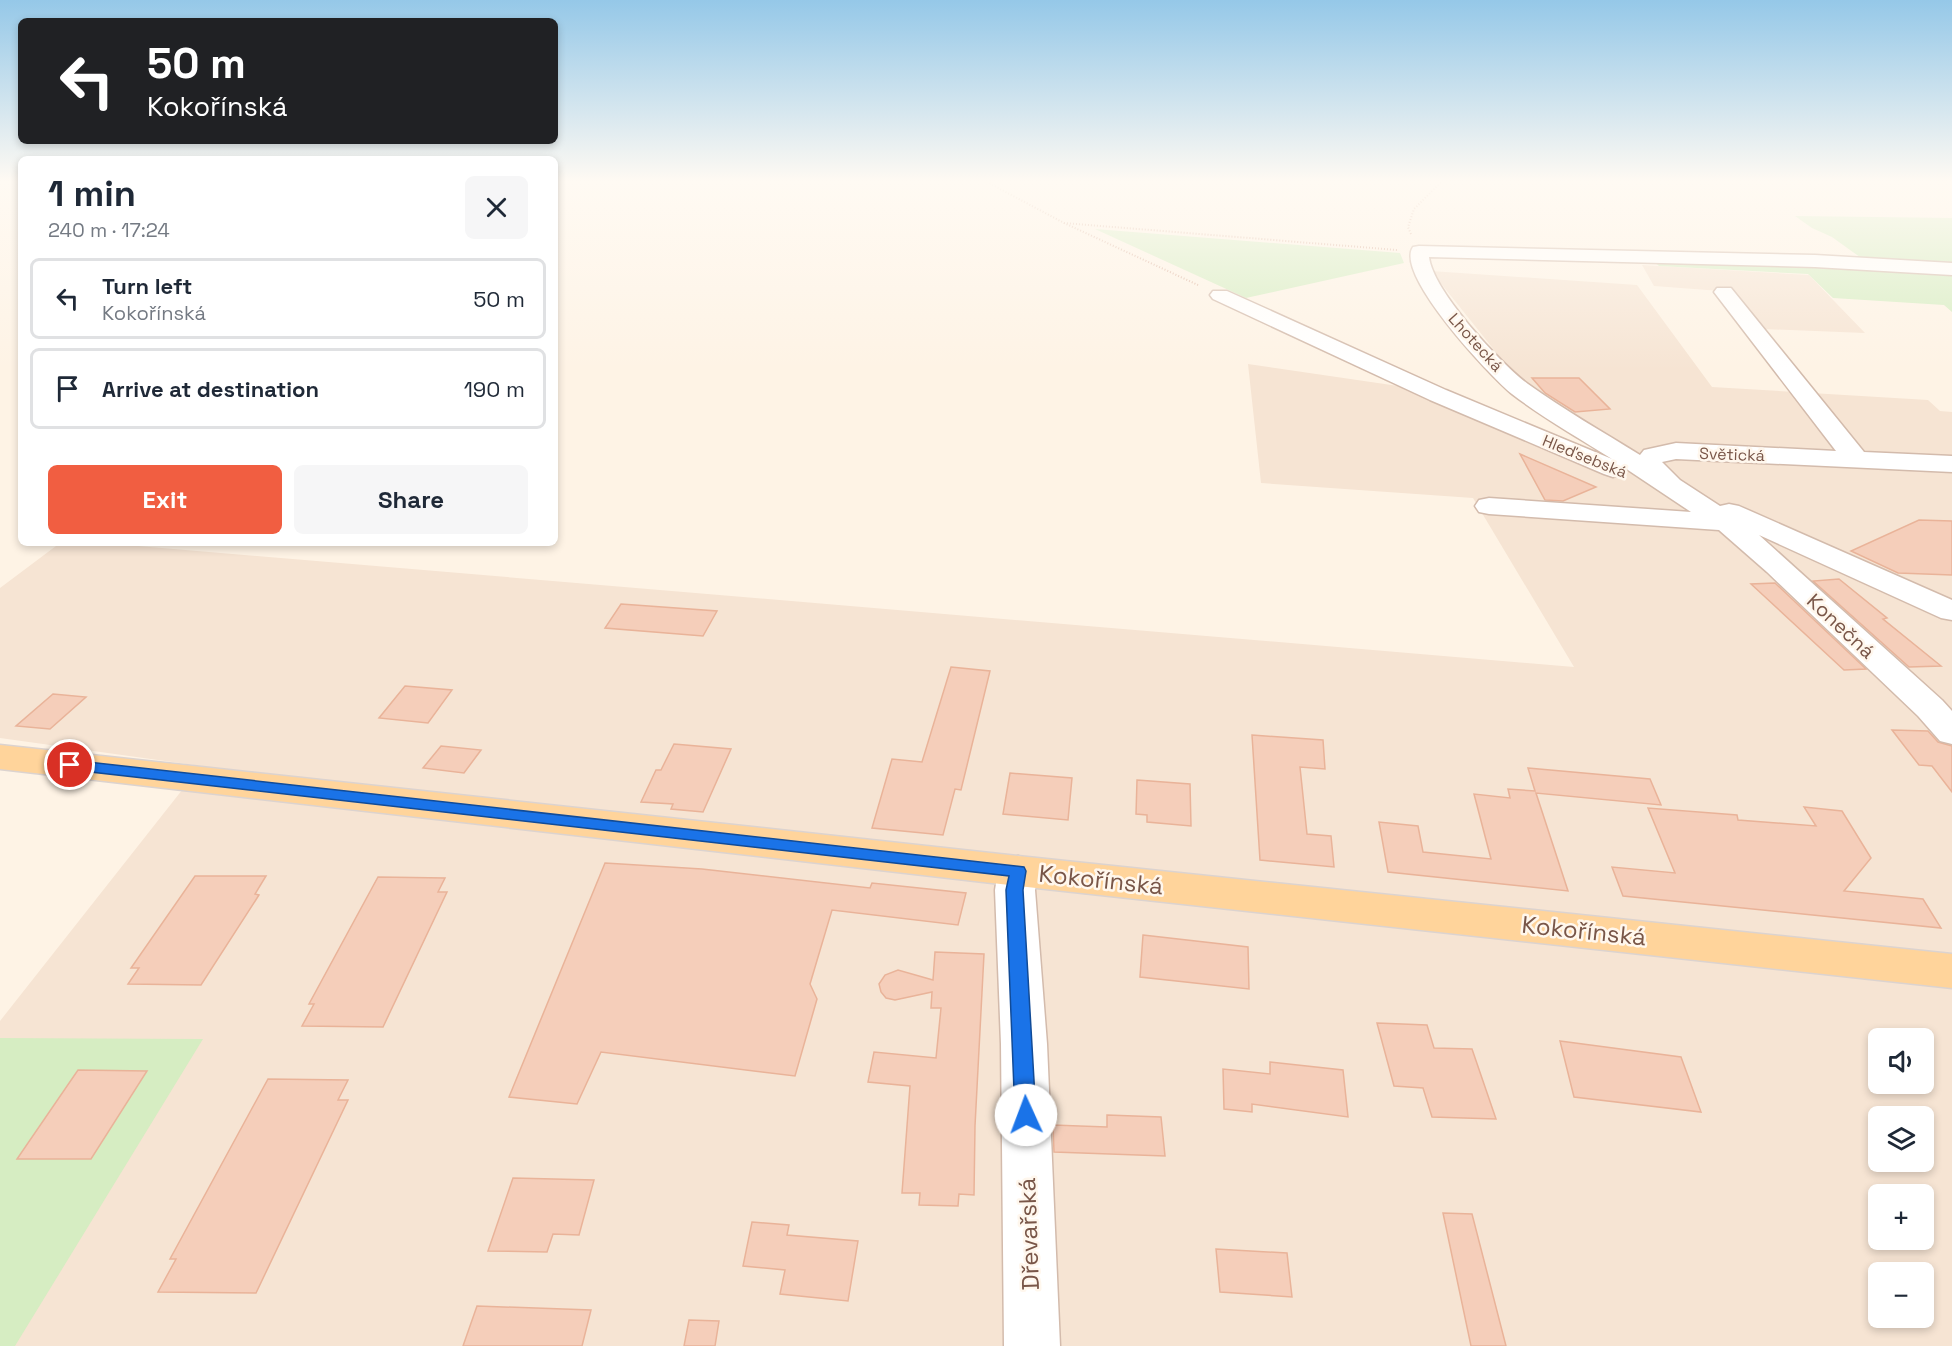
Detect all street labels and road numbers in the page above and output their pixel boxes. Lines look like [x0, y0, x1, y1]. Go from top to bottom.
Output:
street label: Lhotecká [1444, 309, 1507, 376]
street label: Hleďsebská [1539, 430, 1630, 483]
street label: Světická [1699, 443, 1765, 466]
street label: Konečná [1801, 588, 1881, 664]
street label: Kokořínská [1037, 858, 1165, 901]
street label: Kokořínská [1520, 909, 1648, 952]
street label: Dřevařská [1011, 1177, 1046, 1291]

